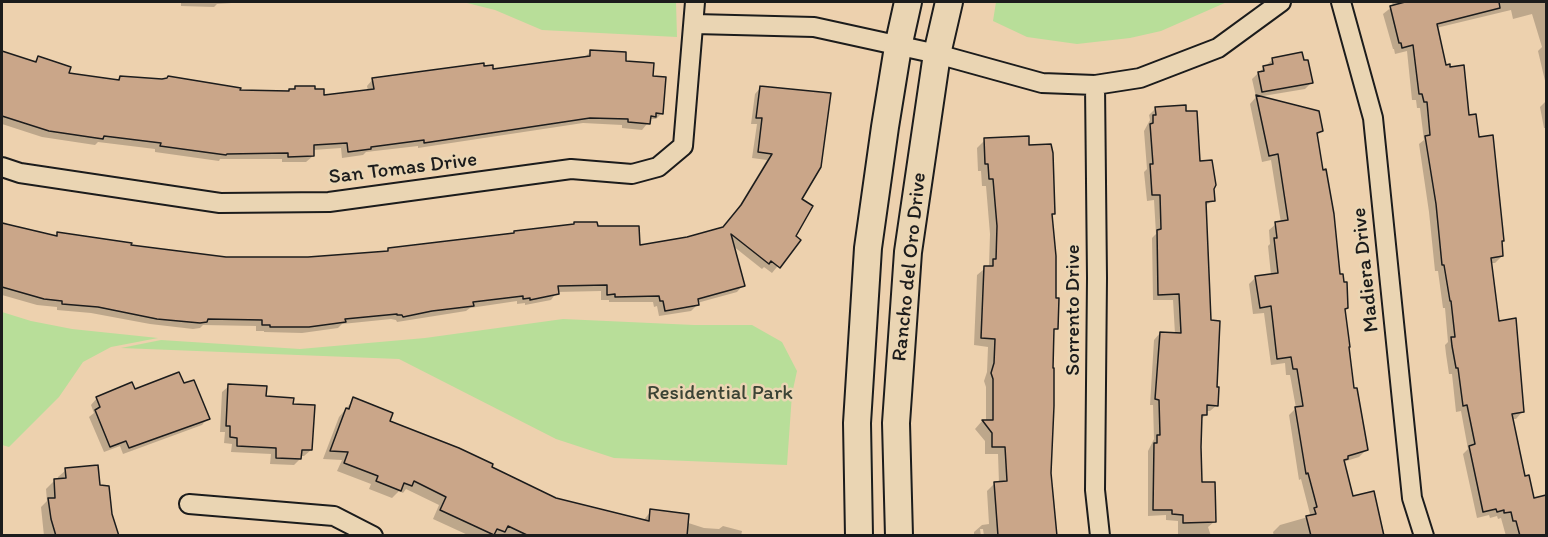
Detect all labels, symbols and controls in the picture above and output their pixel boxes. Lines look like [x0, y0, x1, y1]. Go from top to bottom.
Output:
street label: San Tomas Drive [327, 147, 479, 191]
street label: Rancho del Oro Drive [888, 171, 932, 363]
street label: Madiera Drive [1347, 206, 1385, 334]
street label: Sorrento Drive [1061, 244, 1087, 376]
park label: Residential Park [647, 381, 793, 407]

